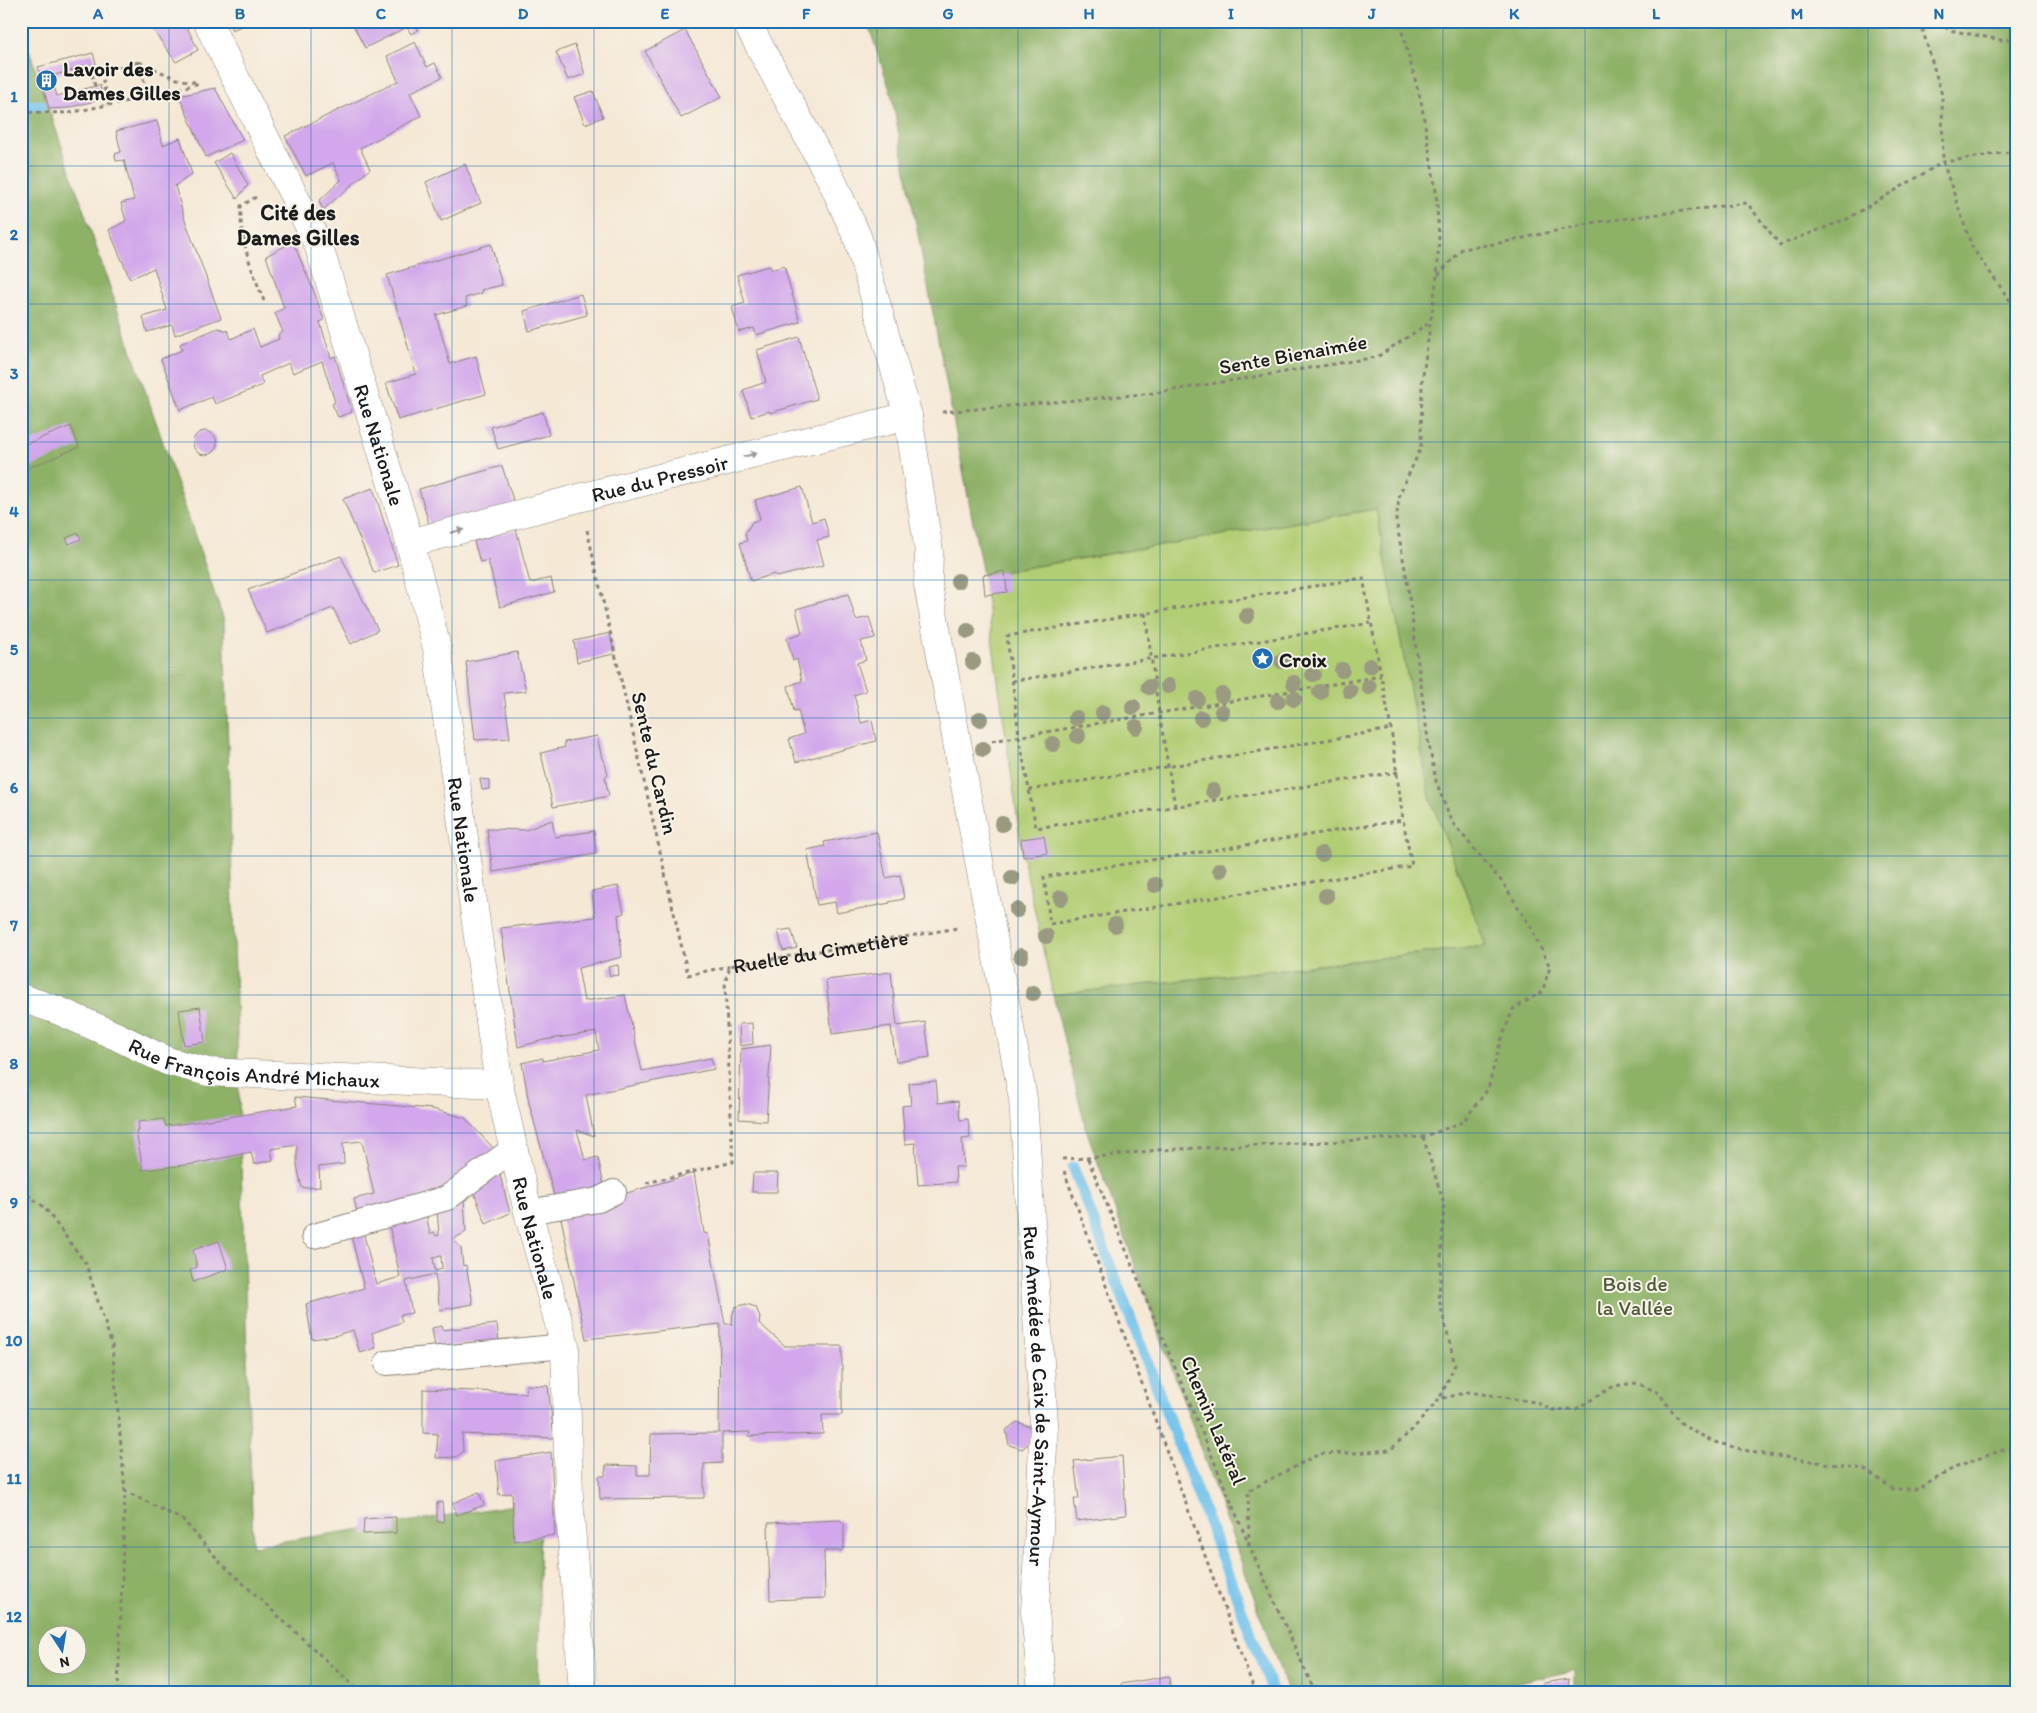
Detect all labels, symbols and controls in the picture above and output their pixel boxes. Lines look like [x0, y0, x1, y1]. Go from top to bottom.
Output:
text: A [92, 4, 104, 23]
text: B [235, 4, 246, 23]
text: C [376, 4, 387, 23]
text: D [518, 4, 529, 23]
text: E [661, 4, 670, 23]
text: F [802, 4, 811, 23]
text: G [942, 4, 954, 23]
text: H [1083, 4, 1095, 23]
text: I [1228, 4, 1234, 23]
text: J [1367, 4, 1376, 23]
text: K [1509, 4, 1520, 23]
text: L [1652, 4, 1661, 23]
text: M [1791, 4, 1803, 23]
text: N [1934, 4, 1944, 23]
place label: Lavoir des Dames Gilles [63, 56, 181, 105]
building icon: Lavoir des Dames Gilles [35, 68, 59, 92]
text: 1 [10, 87, 18, 106]
district label: Cité des Dames Gilles [236, 199, 360, 251]
text: 2 [10, 225, 19, 244]
street label: Sente Bienaimée [1217, 329, 1369, 379]
text: 3 [10, 364, 19, 383]
street label: Rue Nationale [349, 381, 410, 509]
street label: Rue du Pressoir [589, 449, 731, 507]
one-way arrow [743, 451, 758, 459]
text: 4 [9, 502, 19, 521]
one-way arrow [450, 526, 465, 534]
text: 5 [10, 640, 19, 659]
place icon: Croix [1251, 647, 1275, 671]
place label: Croix [1279, 647, 1327, 672]
street label: Sente du Cardin [626, 689, 684, 837]
street label: Rue Nationale [443, 776, 485, 904]
text: 6 [10, 778, 19, 797]
text: 7 [9, 916, 18, 935]
street label: Ruelle du Cimetière [731, 924, 910, 978]
street label: Rue François André Michaux [125, 1032, 381, 1092]
text: 8 [10, 1054, 19, 1073]
street label: Rue Nationale [508, 1174, 564, 1302]
text: 9 [10, 1193, 18, 1212]
street label: Rue Amédée de Caix de Saint-Aymour [1019, 1225, 1057, 1568]
park label: Bois de la Vallée [1597, 1271, 1673, 1320]
text: 10 [5, 1331, 23, 1350]
street label: Chemin Latéral [1176, 1352, 1252, 1488]
text: 11 [7, 1469, 22, 1488]
text: 12 [6, 1607, 23, 1626]
north arrow [38, 1626, 88, 1676]
text: N [58, 1653, 71, 1672]

